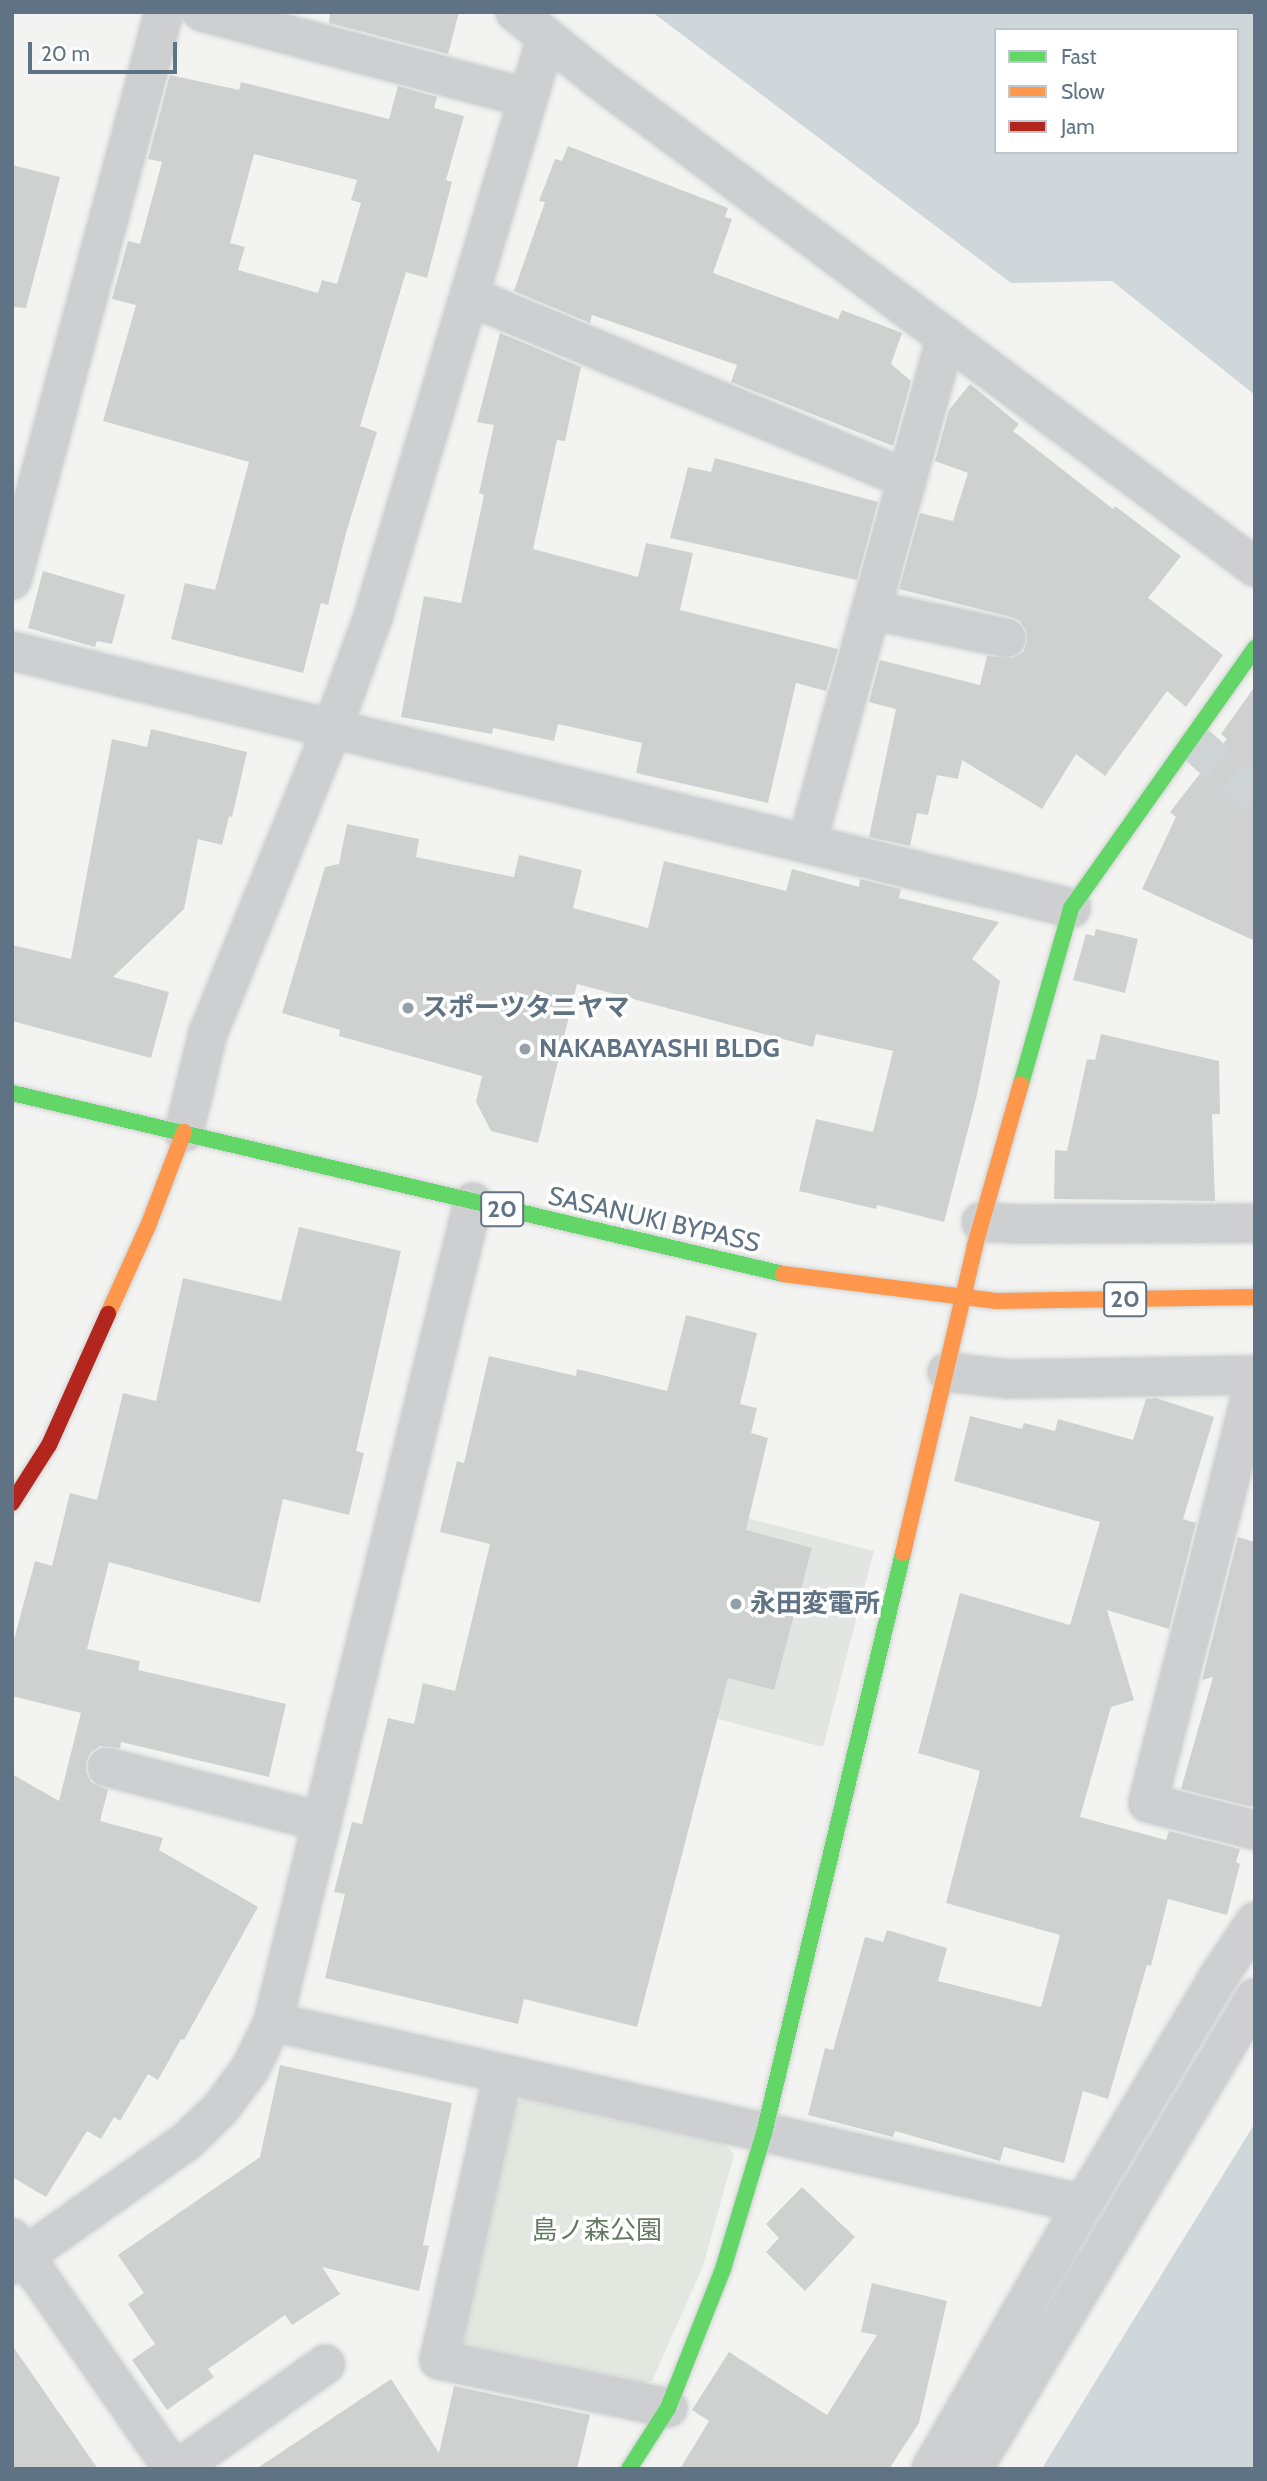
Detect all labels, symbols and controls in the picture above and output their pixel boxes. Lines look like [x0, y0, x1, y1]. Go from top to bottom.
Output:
scale bar [32, 28, 180, 72]
legend [994, 28, 1239, 154]
text: 20 m [41, 41, 90, 66]
text: Fast [1061, 44, 1097, 69]
text: Slow [1061, 79, 1105, 104]
text: Jam [1061, 114, 1095, 139]
place label: スポーツタニヤマ [422, 992, 630, 1024]
marker: スポーツタニヤマ [400, 1000, 416, 1016]
place label: NAKABAYASHI BLDG [539, 1033, 780, 1065]
marker: NAKABAYASHI BLDG [517, 1041, 533, 1057]
street label: SASANUKI BYPASS [545, 1180, 763, 1260]
road number: 20 [479, 1189, 525, 1230]
road number: 20 [1102, 1279, 1148, 1320]
place label: 永田変電所 [750, 1588, 880, 1620]
marker: 永田変電所 [728, 1596, 744, 1612]
park label: 島ノ森公園 [532, 2215, 662, 2247]

